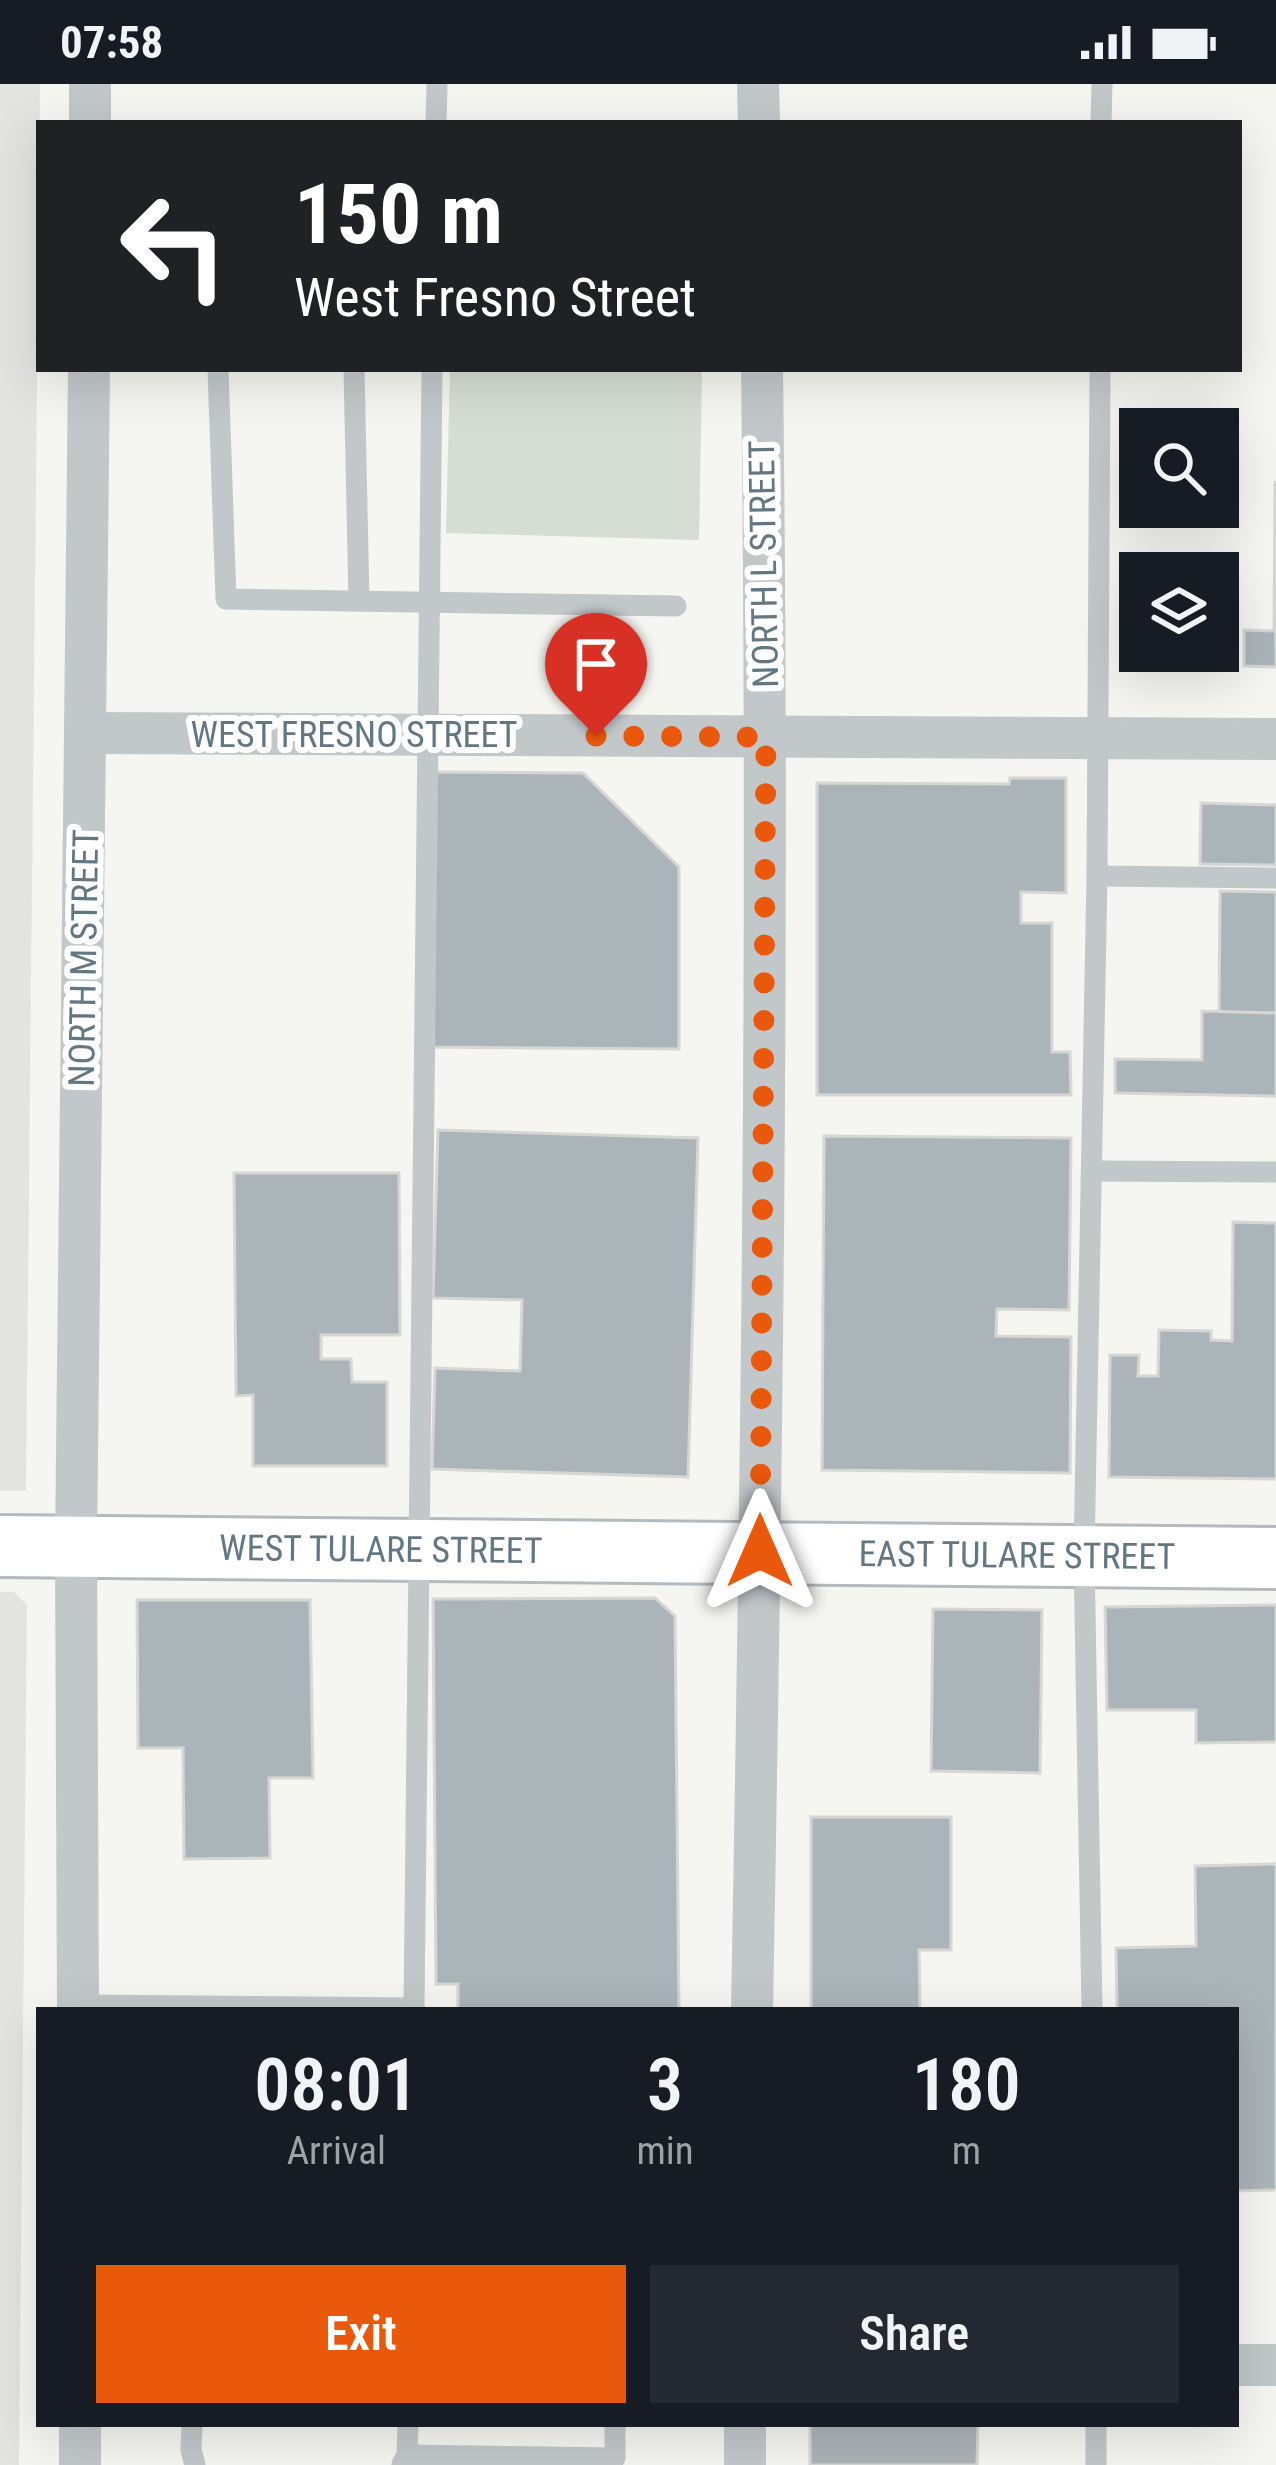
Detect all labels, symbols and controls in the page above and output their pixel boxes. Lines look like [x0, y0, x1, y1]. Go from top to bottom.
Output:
text: 07:58 [60, 16, 163, 69]
text: 150 m [294, 165, 503, 264]
icon: left [96, 168, 252, 324]
text: West Fresno Street [294, 266, 696, 329]
map controls [1119, 408, 1239, 672]
button: search [1119, 408, 1239, 528]
street label: NORTH L STREET [741, 440, 787, 688]
button: layers [1119, 552, 1239, 672]
pin [545, 613, 647, 736]
icon: arrive [563, 631, 629, 697]
street label: WEST FRESNO STREET [191, 714, 517, 756]
street label: NORTH M STREET [61, 829, 107, 1087]
position arrow [697, 1488, 823, 1614]
street label: WEST TULARE STREET [219, 1527, 543, 1572]
street label: EAST TULARE STREET [858, 1533, 1176, 1578]
text: 08:01 [254, 2043, 418, 2128]
text: 3 [647, 2043, 683, 2128]
text: 180 [912, 2043, 1021, 2128]
text: Arrival [287, 2128, 386, 2174]
text: min [637, 2128, 694, 2174]
text: m [952, 2128, 981, 2174]
button: Exit [96, 2265, 626, 2403]
button: Share [650, 2265, 1179, 2403]

